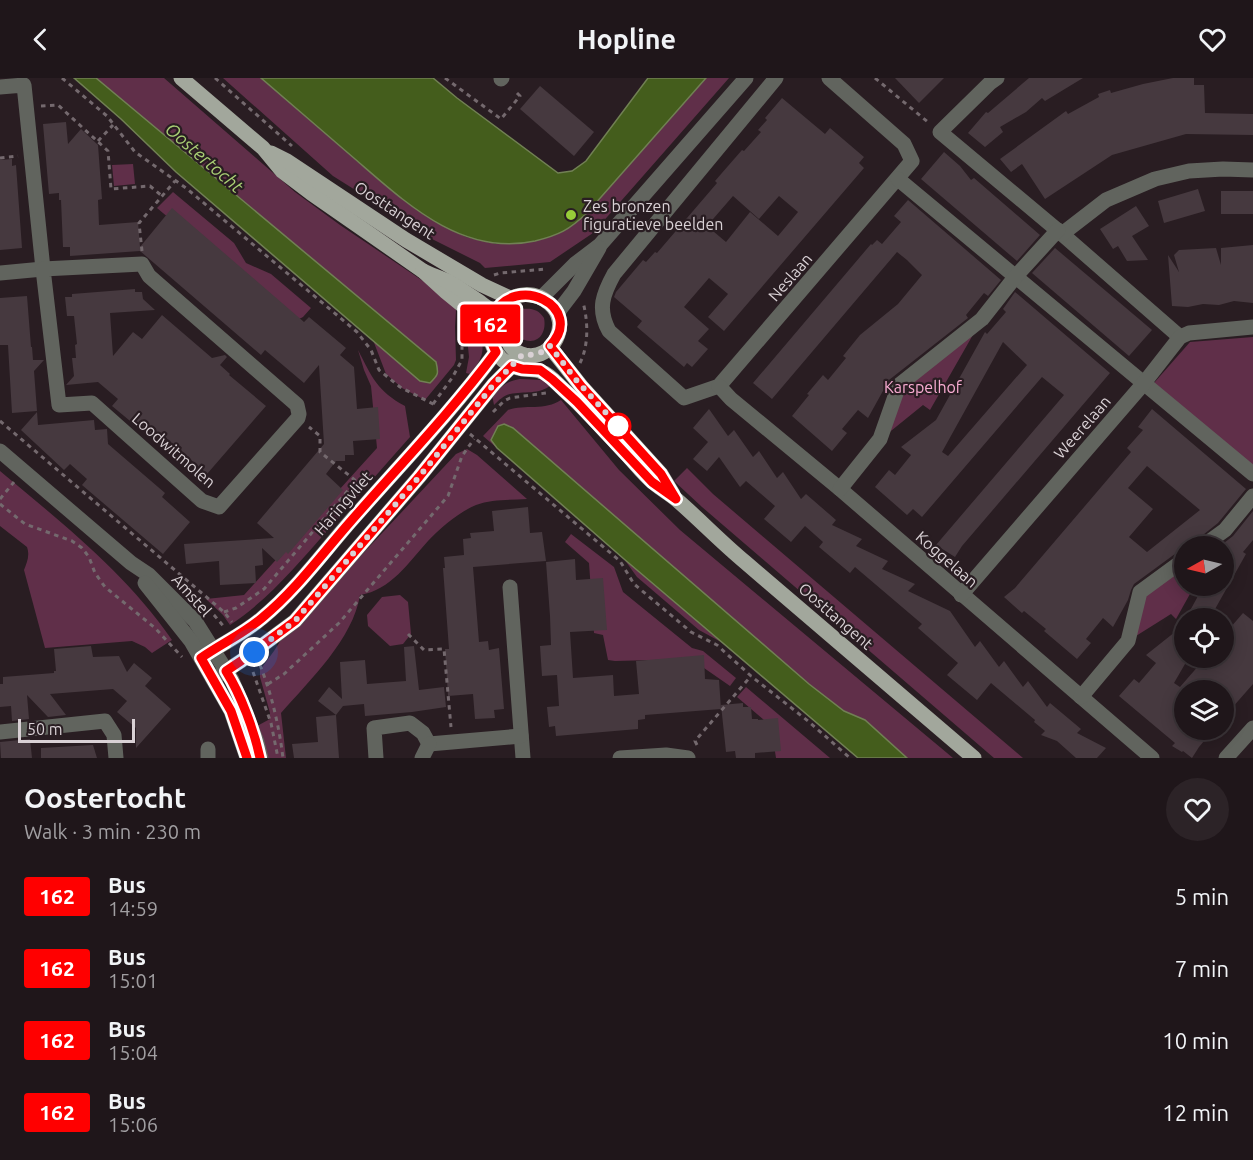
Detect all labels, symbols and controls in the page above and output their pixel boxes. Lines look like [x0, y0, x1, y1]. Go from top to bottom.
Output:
icon: back [24, 23, 57, 56]
icon: heart [1196, 23, 1229, 56]
text: Hopline [577, 24, 676, 54]
water label: Oostertocht [162, 118, 248, 197]
street label: Oosttangent [351, 177, 439, 243]
place label: Zes bronzen figuratieve beelden [583, 197, 723, 233]
marker: Zes bronzen figuratieve beelden [564, 208, 578, 222]
street label: Neslaan [765, 250, 815, 304]
line badge: 162 [456, 304, 524, 344]
text: 162 [472, 312, 508, 336]
park label: Karspelhof [884, 378, 963, 396]
street label: Weerelaan [1050, 392, 1114, 462]
street label: Loodwitmolen [129, 409, 219, 491]
unlabelled marker [605, 413, 631, 439]
street label: Haringvliet [310, 467, 376, 539]
street label: Koggelaan [912, 527, 982, 591]
north arrow [1174, 536, 1234, 596]
map controls [1174, 536, 1234, 740]
street label: Amstel [168, 570, 216, 620]
street label: Oosttangent [795, 579, 877, 653]
button: locate [1174, 608, 1234, 668]
your location [239, 637, 269, 667]
button: layers [1174, 680, 1234, 740]
scale bar [18, 716, 135, 744]
text: 50 m [27, 720, 63, 738]
button: heart [1166, 778, 1229, 841]
text: Oostertocht [24, 782, 186, 813]
text: Walk · 3 min · 230 m [24, 820, 201, 843]
text: Bus [108, 872, 146, 897]
text: 162 [39, 884, 75, 908]
text: 5 min [1175, 884, 1229, 909]
text: 14:59 [108, 897, 158, 920]
text: Bus [108, 944, 146, 969]
text: 162 [39, 956, 75, 980]
text: 7 min [1175, 956, 1229, 981]
text: 15:01 [108, 969, 158, 992]
text: Bus [108, 1016, 146, 1041]
text: 162 [39, 1028, 75, 1052]
text: 10 min [1162, 1028, 1229, 1053]
text: 15:04 [108, 1041, 158, 1064]
text: Bus [108, 1088, 146, 1113]
text: 162 [39, 1100, 75, 1124]
text: 12 min [1162, 1100, 1229, 1125]
text: 15:06 [108, 1113, 158, 1136]

